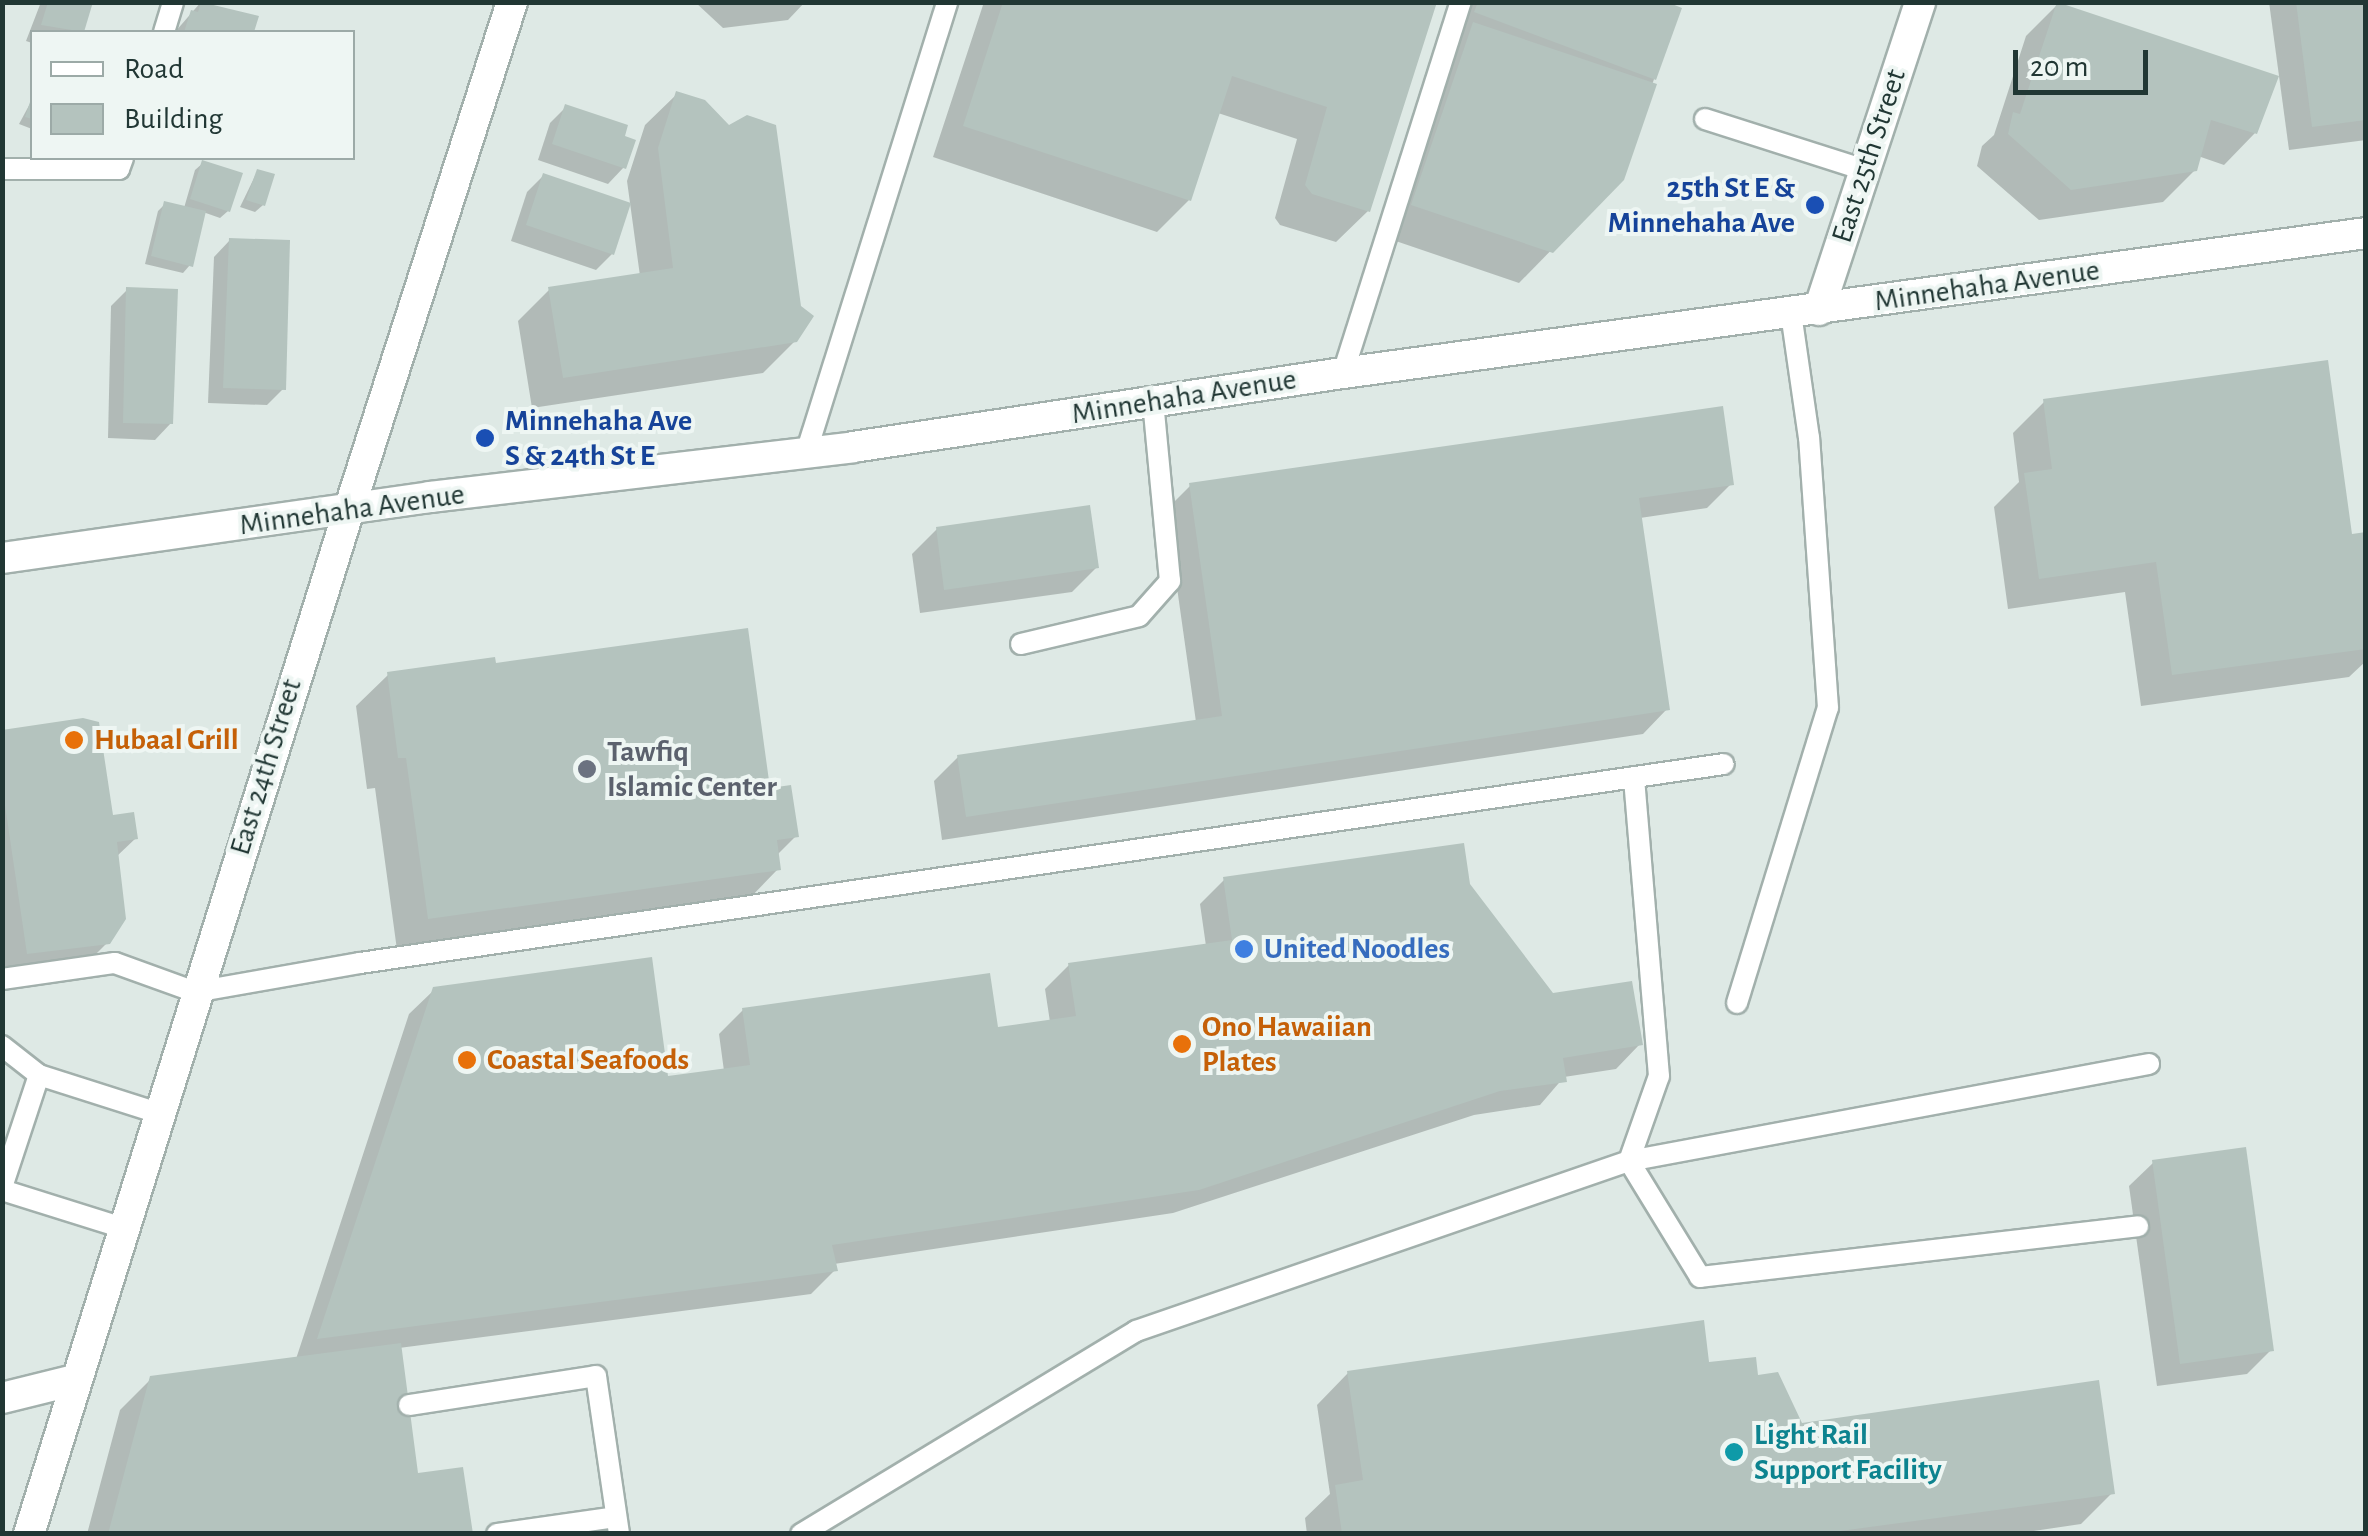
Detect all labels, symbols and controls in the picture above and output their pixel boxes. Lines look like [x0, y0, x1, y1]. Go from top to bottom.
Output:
legend [30, 30, 355, 160]
scale bar [2018, 30, 2153, 92]
text: 20 m [2030, 52, 2088, 82]
text: Road [124, 54, 184, 84]
street label: East 25th Street [1824, 65, 1914, 247]
text: Building [124, 104, 223, 134]
place label: 25th St E & Minnehaha Ave [1608, 170, 1795, 240]
marker: 25th St E & Minnehaha Ave [1804, 194, 1826, 216]
street label: Minnehaha Avenue [1872, 252, 2102, 320]
street label: Minnehaha Avenue [1069, 361, 1299, 433]
place label: Minnehaha Ave S & 24th St E [505, 403, 692, 474]
marker: Minnehaha Ave S & 24th St E [474, 427, 496, 449]
street label: Minnehaha Avenue [237, 476, 467, 544]
street label: East 24th Street [222, 675, 310, 859]
place label: Hubaal Grill [94, 722, 239, 758]
marker: Hubaal Grill [63, 729, 85, 751]
place label: Tawfiq Islamic Center [607, 734, 777, 804]
marker: Tawfiq Islamic Center [576, 758, 598, 780]
place label: United Noodles [1264, 931, 1450, 967]
marker: United Noodles [1233, 938, 1255, 960]
place label: Ono Hawaiian Plates [1202, 1009, 1372, 1080]
marker: Ono Hawaiian Plates [1171, 1033, 1193, 1055]
place label: Coastal Seafoods [487, 1042, 689, 1078]
marker: Coastal Seafoods [456, 1049, 478, 1071]
place label: Light Rail Support Facility [1754, 1417, 1942, 1488]
marker: Light Rail Support Facility [1723, 1441, 1745, 1463]

